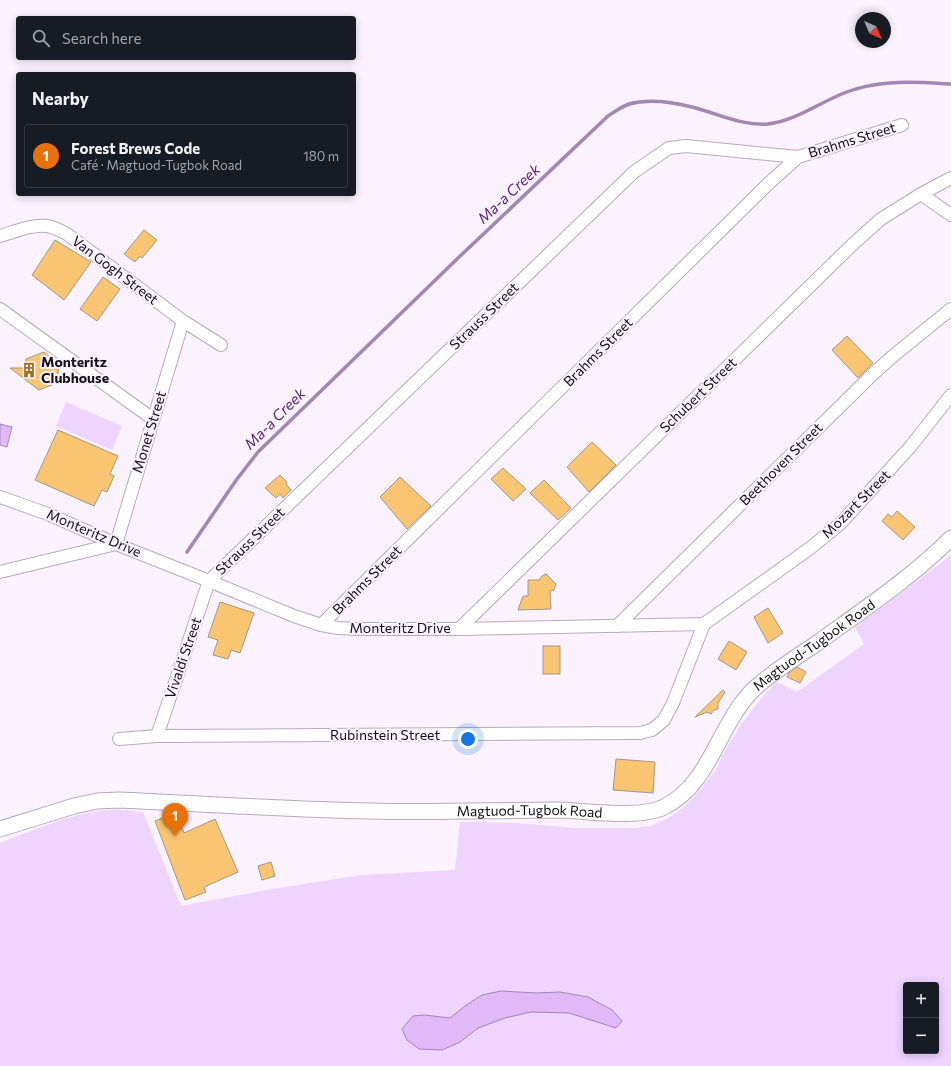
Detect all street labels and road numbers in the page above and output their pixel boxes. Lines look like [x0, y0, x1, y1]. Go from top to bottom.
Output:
street label: Brahms Street [806, 118, 898, 161]
street label: Van Gogh Street [69, 232, 162, 308]
street label: Strauss Street [446, 278, 522, 353]
street label: Brahms Street [560, 313, 636, 390]
street label: Schubert Street [656, 354, 740, 436]
street label: Monet Street [128, 388, 169, 475]
street label: Beethoven Street [736, 419, 826, 509]
street label: Mozart Street [818, 466, 894, 541]
street label: Strauss Street [212, 503, 288, 578]
street label: Monteritz Drive [44, 505, 144, 560]
street label: Brahms Street [329, 541, 405, 618]
street label: Magtuod-Tugbok Road [749, 595, 878, 694]
street label: Vivaldi Street [161, 615, 204, 701]
street label: Monteritz Drive [349, 619, 451, 636]
street label: Rubinstein Street [330, 726, 440, 743]
street label: Magtuod-Tugbok Road [456, 801, 603, 821]

